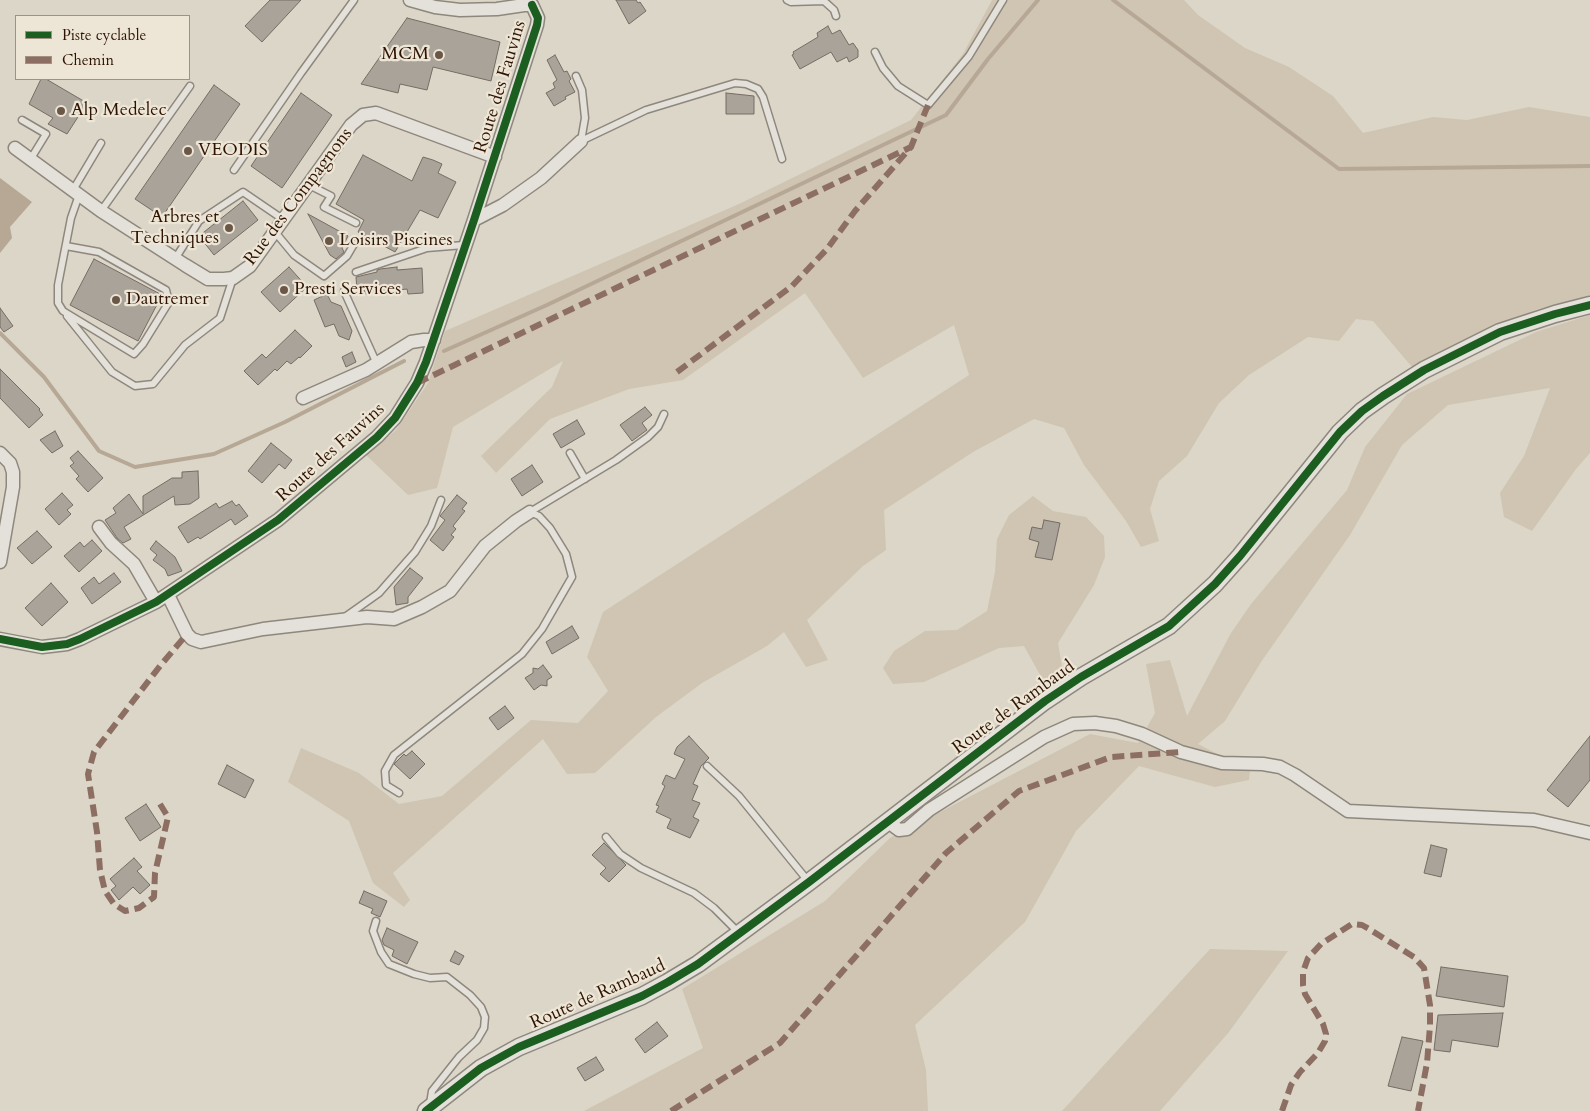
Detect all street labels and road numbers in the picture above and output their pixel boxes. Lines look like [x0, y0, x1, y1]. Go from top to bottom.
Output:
street label: Route des Fauvins [471, 18, 531, 156]
street label: Rue des Compagnons [240, 124, 358, 270]
street label: Route des Fauvins [273, 399, 389, 507]
street label: Route de Rambaud [949, 656, 1079, 760]
street label: Route de Rambaud [527, 955, 669, 1035]

